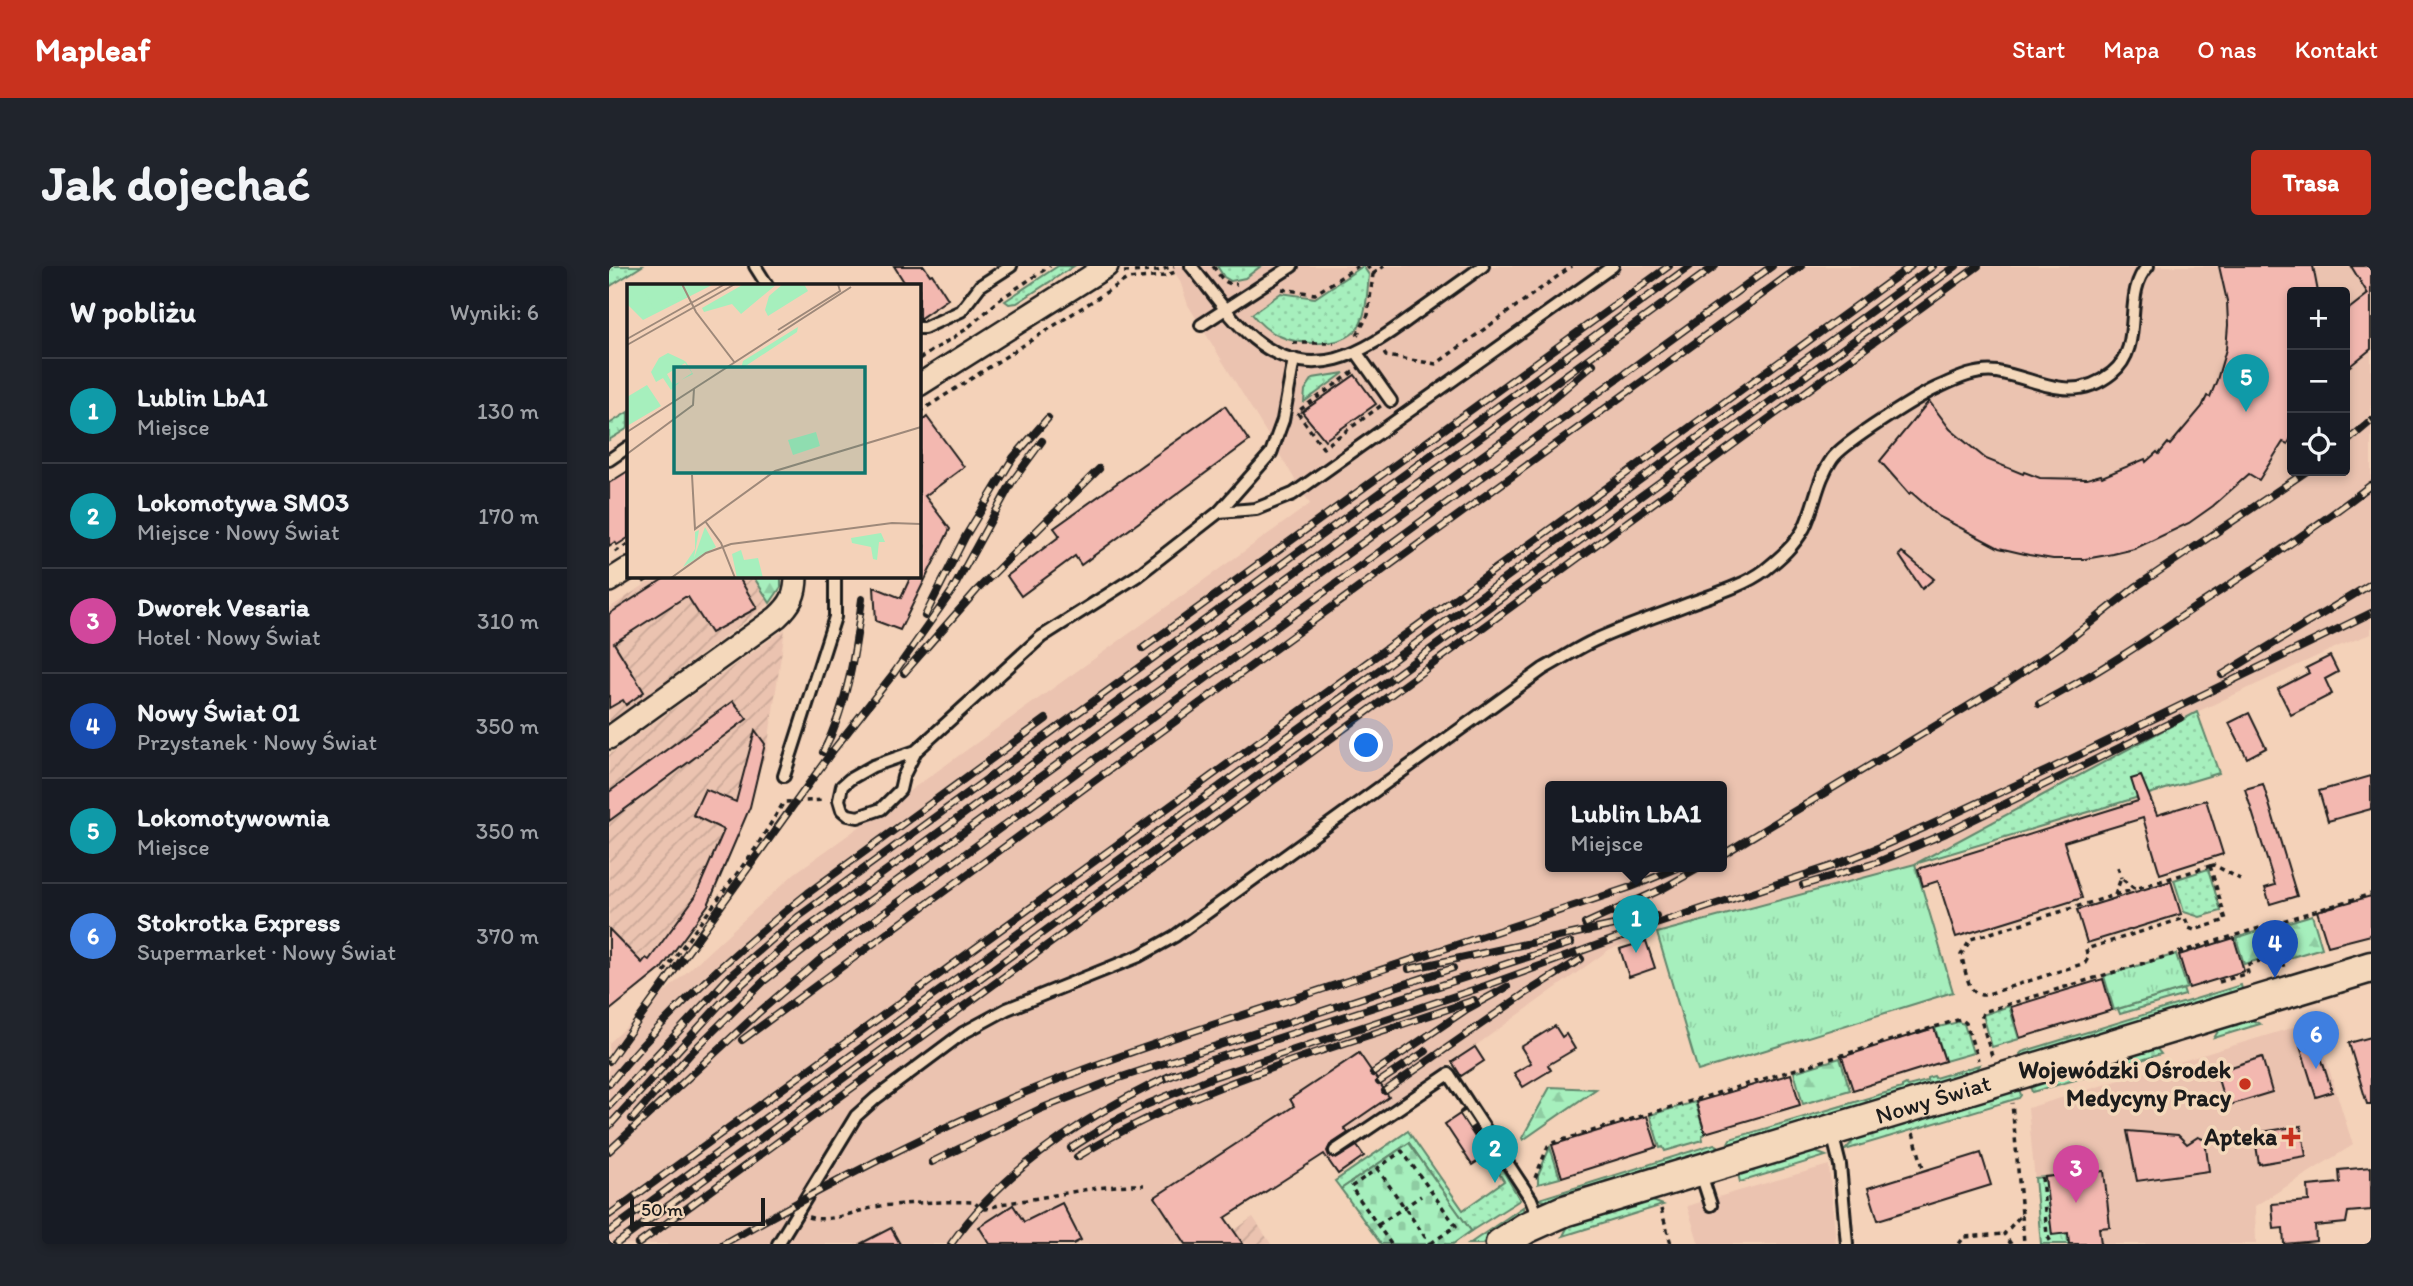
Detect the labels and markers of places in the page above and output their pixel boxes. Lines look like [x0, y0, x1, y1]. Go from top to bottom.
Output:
pin: 5 [2223, 354, 2269, 412]
pin: 1 [1613, 895, 1659, 953]
pin: 4 [2252, 920, 2298, 978]
pin: 6 [2293, 1011, 2339, 1069]
place label: Wojewódzki Ośrodek Medycyny Pracy [2018, 1055, 2232, 1113]
marker: Wojewódzki Ośrodek Medycyny Pracy [2237, 1076, 2253, 1092]
place label: Apteka [2203, 1122, 2277, 1152]
pin: 2 [1472, 1125, 1518, 1183]
marker: Apteka [2283, 1129, 2299, 1145]
pin: 3 [2053, 1145, 2099, 1203]

